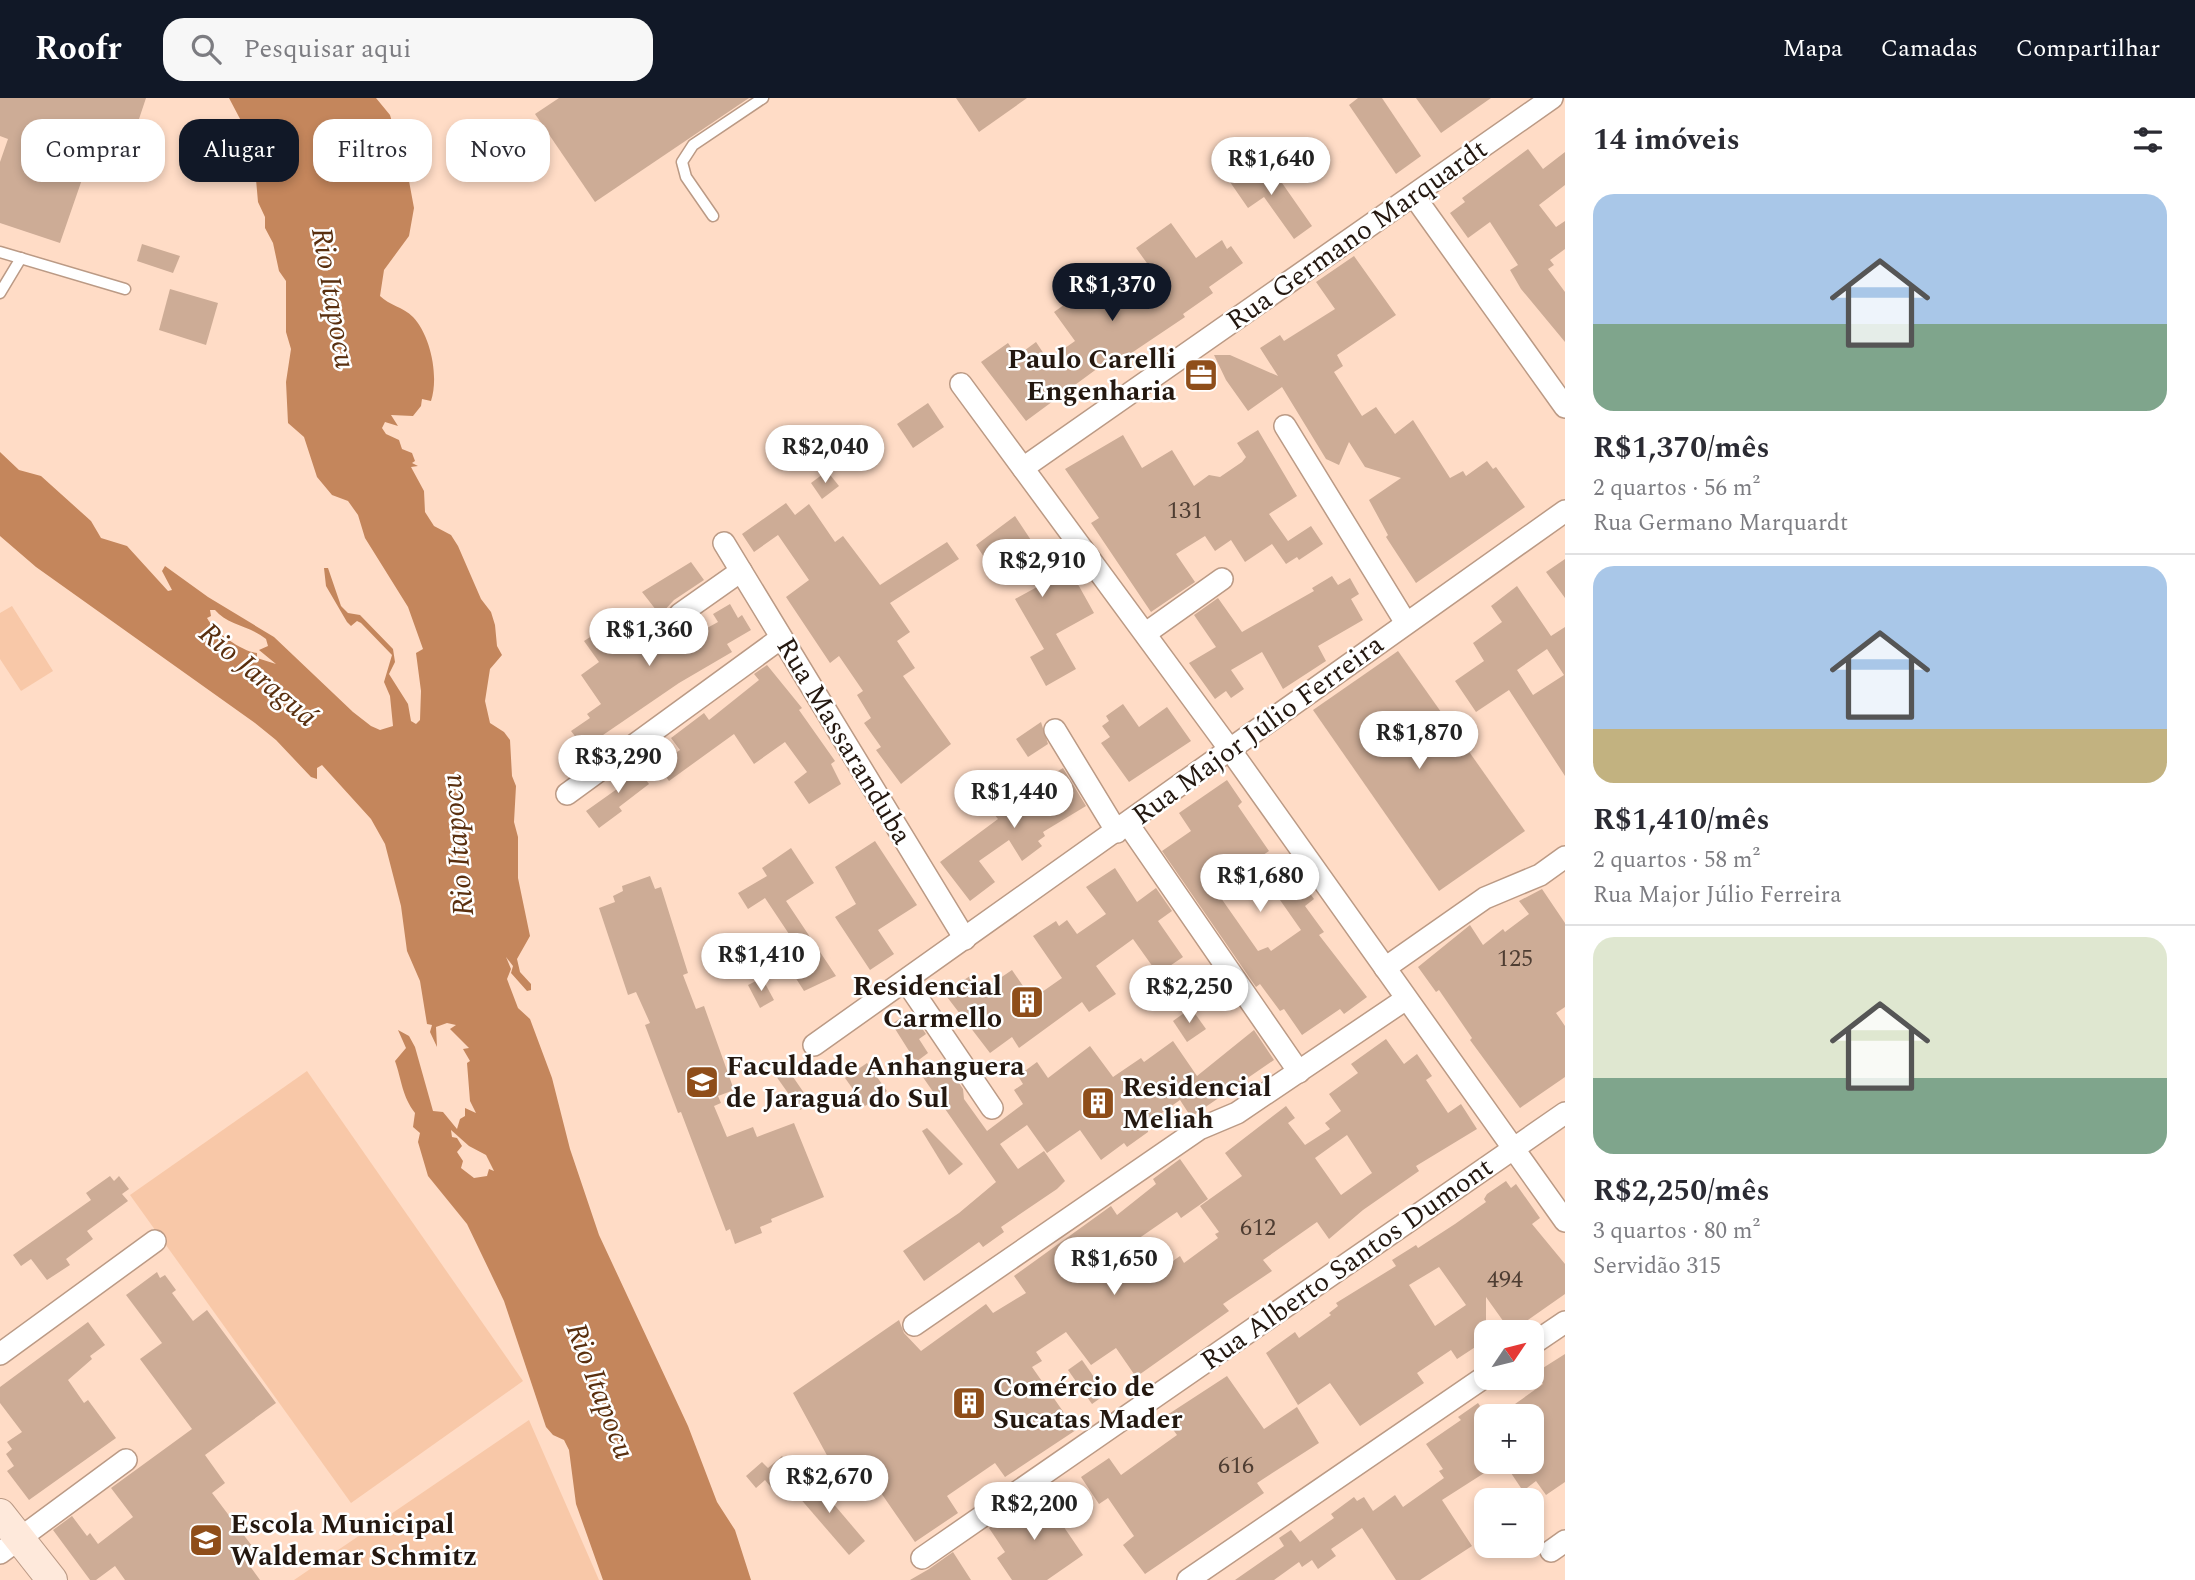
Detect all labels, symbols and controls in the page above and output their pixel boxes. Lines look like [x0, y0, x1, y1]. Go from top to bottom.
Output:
search box [163, 18, 653, 81]
text: Roofr [35, 24, 121, 74]
text: Pesquisar aqui [243, 29, 411, 69]
icon: search [187, 30, 225, 68]
text: Mapa [1783, 31, 1843, 67]
text: Camadas [1881, 31, 1978, 67]
text: Compartilhar [2016, 31, 2160, 67]
text: 14 imóveis [1593, 117, 1740, 163]
chip: Comprar [21, 119, 165, 182]
chip: Alugar [179, 119, 299, 182]
chip: Filtros [313, 119, 432, 182]
chip: Novo [446, 119, 550, 182]
icon: filters [2129, 121, 2167, 159]
street label: Rua Germano Marquardt [1217, 128, 1497, 342]
pin: R$1,640 [1206, 138, 1336, 197]
text: R$1,640 [1227, 142, 1315, 177]
water label: Rio Itapocu [298, 224, 368, 373]
icon: home [1817, 240, 1943, 366]
pin: R$1,370 [1047, 264, 1177, 323]
text: R$1,370 [1068, 268, 1156, 303]
place label: Paulo Carelli Engenharia [1007, 338, 1177, 413]
office icon: Paulo Carelli Engenharia [1182, 356, 1220, 394]
text: R$1,370/mês [1593, 425, 1770, 471]
pin: R$2,040 [760, 426, 890, 485]
text: R$2,040 [781, 430, 869, 465]
text: 2 quartos · 56 m² [1593, 471, 1760, 506]
house number: 131 [1167, 493, 1203, 529]
text: Rua Germano Marquardt [1593, 506, 1848, 541]
pin: R$2,910 [977, 540, 1107, 599]
text: R$2,910 [998, 544, 1086, 579]
pin: R$1,360 [584, 608, 714, 668]
water label: Rio Jaraguá [188, 611, 328, 739]
icon: home [1817, 612, 1943, 738]
text: R$1,360 [605, 613, 693, 648]
street label: Rua Major Júlio Ferreira [1123, 624, 1393, 836]
street label: Rua Massaranduba [765, 629, 923, 853]
pin: R$1,870 [1354, 712, 1484, 771]
text: R$1,870 [1375, 716, 1463, 751]
pin: R$3,290 [553, 736, 683, 795]
text: R$3,290 [574, 740, 662, 775]
pin: R$1,440 [949, 770, 1079, 830]
water label: Rio Itapocu [429, 772, 487, 918]
text: R$1,440 [970, 775, 1058, 810]
text: R$1,410/mês [1593, 797, 1770, 843]
text: 2 quartos · 58 m² [1593, 843, 1760, 878]
pin: R$1,680 [1195, 854, 1325, 914]
text: R$1,680 [1216, 859, 1304, 894]
text: Rua Major Júlio Ferreira [1593, 878, 1841, 913]
pin: R$1,410 [696, 934, 826, 993]
text: R$1,410 [717, 938, 805, 973]
house number: 125 [1497, 941, 1533, 977]
place label: Residencial Carmello [852, 965, 1002, 1040]
pin: R$2,250 [1124, 965, 1254, 1025]
text: R$2,250 [1145, 970, 1233, 1005]
building icon: Residencial Carmello [1008, 983, 1046, 1021]
icon: home [1817, 983, 1943, 1109]
place label: Faculdade Anhanguera de Jaraguá do Sul [726, 1045, 1025, 1120]
school or university icon: Faculdade Anhanguera de Jaraguá do Sul [683, 1063, 721, 1101]
place label: Residencial Meliah [1122, 1066, 1272, 1141]
building icon: Residencial Meliah [1079, 1084, 1117, 1122]
street label: Rua Alberto Santos Dumont [1192, 1146, 1502, 1382]
text: R$2,250/mês [1593, 1168, 1770, 1214]
house number: 612 [1240, 1210, 1276, 1246]
text: 3 quartos · 80 m² [1593, 1214, 1760, 1249]
pin: R$1,650 [1049, 1238, 1179, 1297]
text: R$1,650 [1070, 1242, 1158, 1277]
text: Servidão 315 [1593, 1249, 1721, 1284]
house number: 494 [1487, 1262, 1523, 1298]
water label: Rio Itapocu [553, 1316, 647, 1466]
north arrow [1474, 1320, 1544, 1390]
map controls [1474, 1320, 1544, 1558]
place label: Comércio de Sucatas Mader [993, 1366, 1182, 1441]
building icon: Comércio de Sucatas Mader [950, 1384, 988, 1422]
button: + [1474, 1404, 1544, 1474]
house number: 616 [1218, 1448, 1254, 1484]
pin: R$2,670 [764, 1456, 894, 1515]
text: R$2,670 [785, 1460, 873, 1495]
pin: R$2,200 [969, 1482, 1099, 1542]
text: R$2,200 [990, 1487, 1078, 1522]
button: − [1474, 1488, 1544, 1558]
place label: Escola Municipal Waldemar Schmitz [230, 1503, 477, 1578]
school or university icon: Escola Municipal Waldemar Schmitz [187, 1521, 225, 1559]

